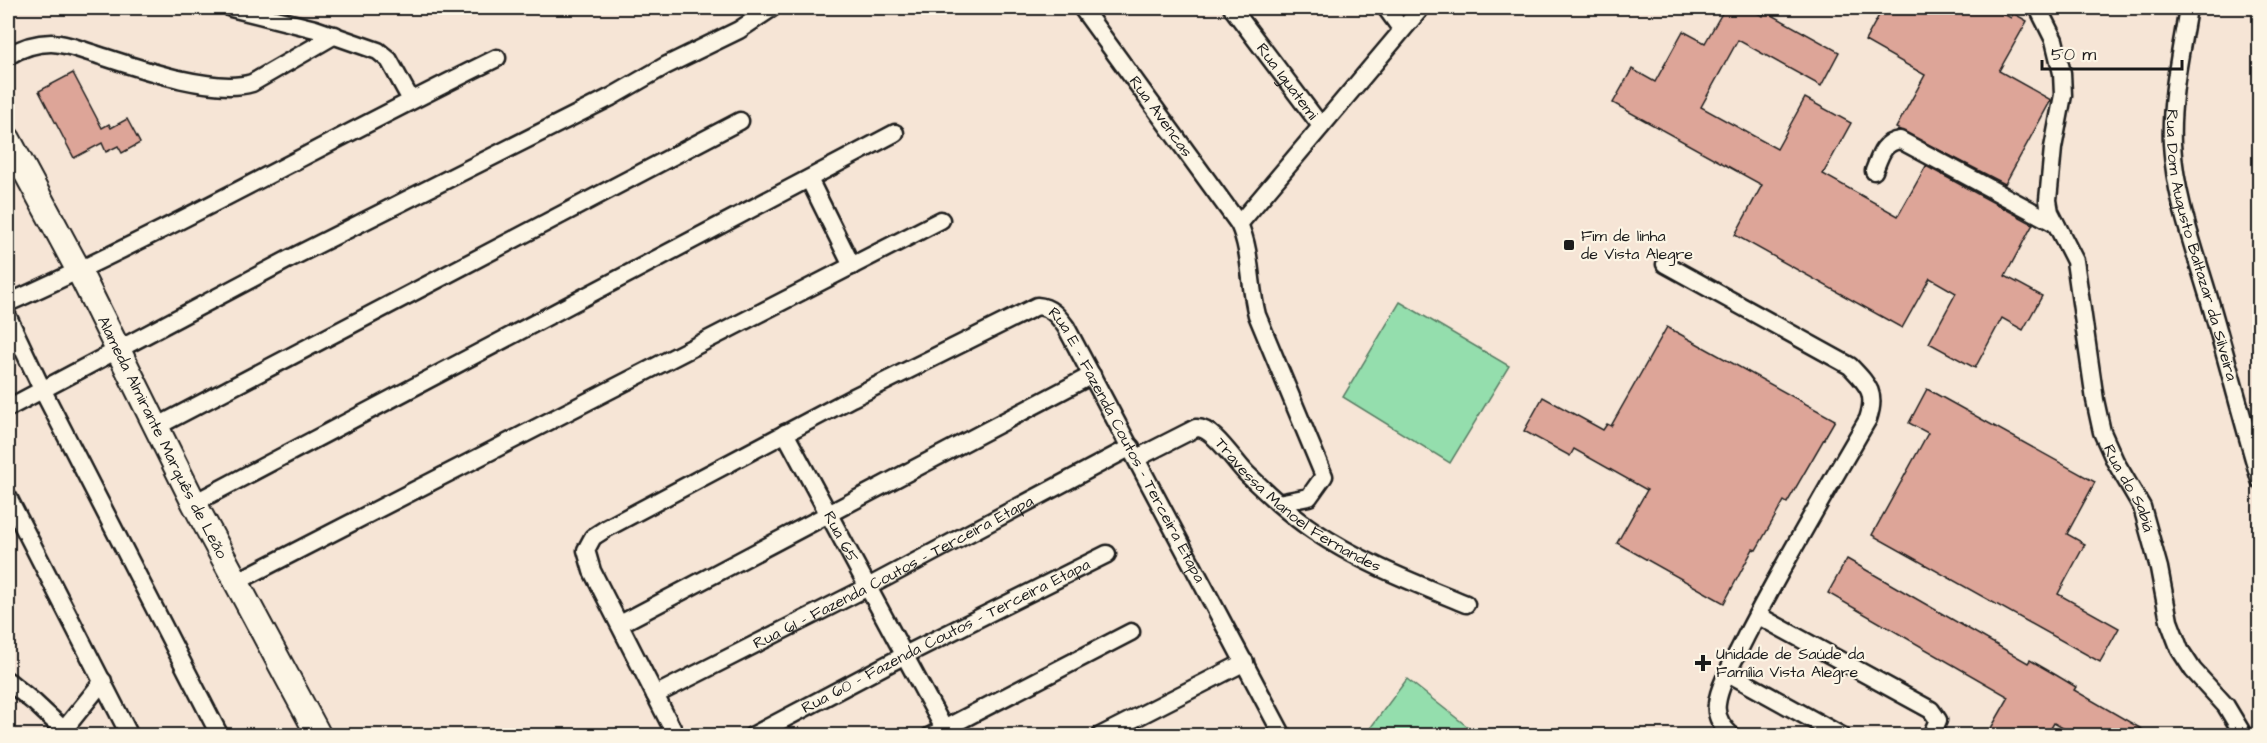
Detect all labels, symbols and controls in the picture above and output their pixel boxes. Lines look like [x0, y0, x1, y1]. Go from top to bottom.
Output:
scale bar [2042, 33, 2182, 71]
street label: Rua Iguatemi [1251, 38, 1324, 125]
text: 50 m [2051, 42, 2096, 67]
street label: Rua Avencas [1124, 71, 1198, 162]
street label: Rua Dom Augusto Baltazar da Silveira [2161, 109, 2243, 383]
place label: Fim de linha de Vista Alegre [1581, 225, 1693, 266]
marker: Fim de linha de Vista Alegre [1562, 238, 1576, 252]
street label: Rua E - Fazenda Coutos - Terceira Etapa [1043, 302, 1211, 586]
street label: Alameda Almirante Marquês de Leão [92, 313, 233, 562]
street label: Travessa Manoel Fernandes [1210, 433, 1385, 577]
street label: Rua do Sabiá [2098, 441, 2159, 534]
street label: Rua 61 - Fazenda Coutos - Terceira Etapa [749, 490, 1037, 654]
street label: Rua 65 [818, 507, 864, 567]
street label: Rua 60 - Fazenda Coutos - Terceira Etapa [797, 553, 1094, 719]
place label: Unidade de Saúde da Família Vista Alegre [1716, 643, 1864, 684]
marker: Unidade de Saúde da Família Vista Alegre [1694, 654, 1712, 672]

